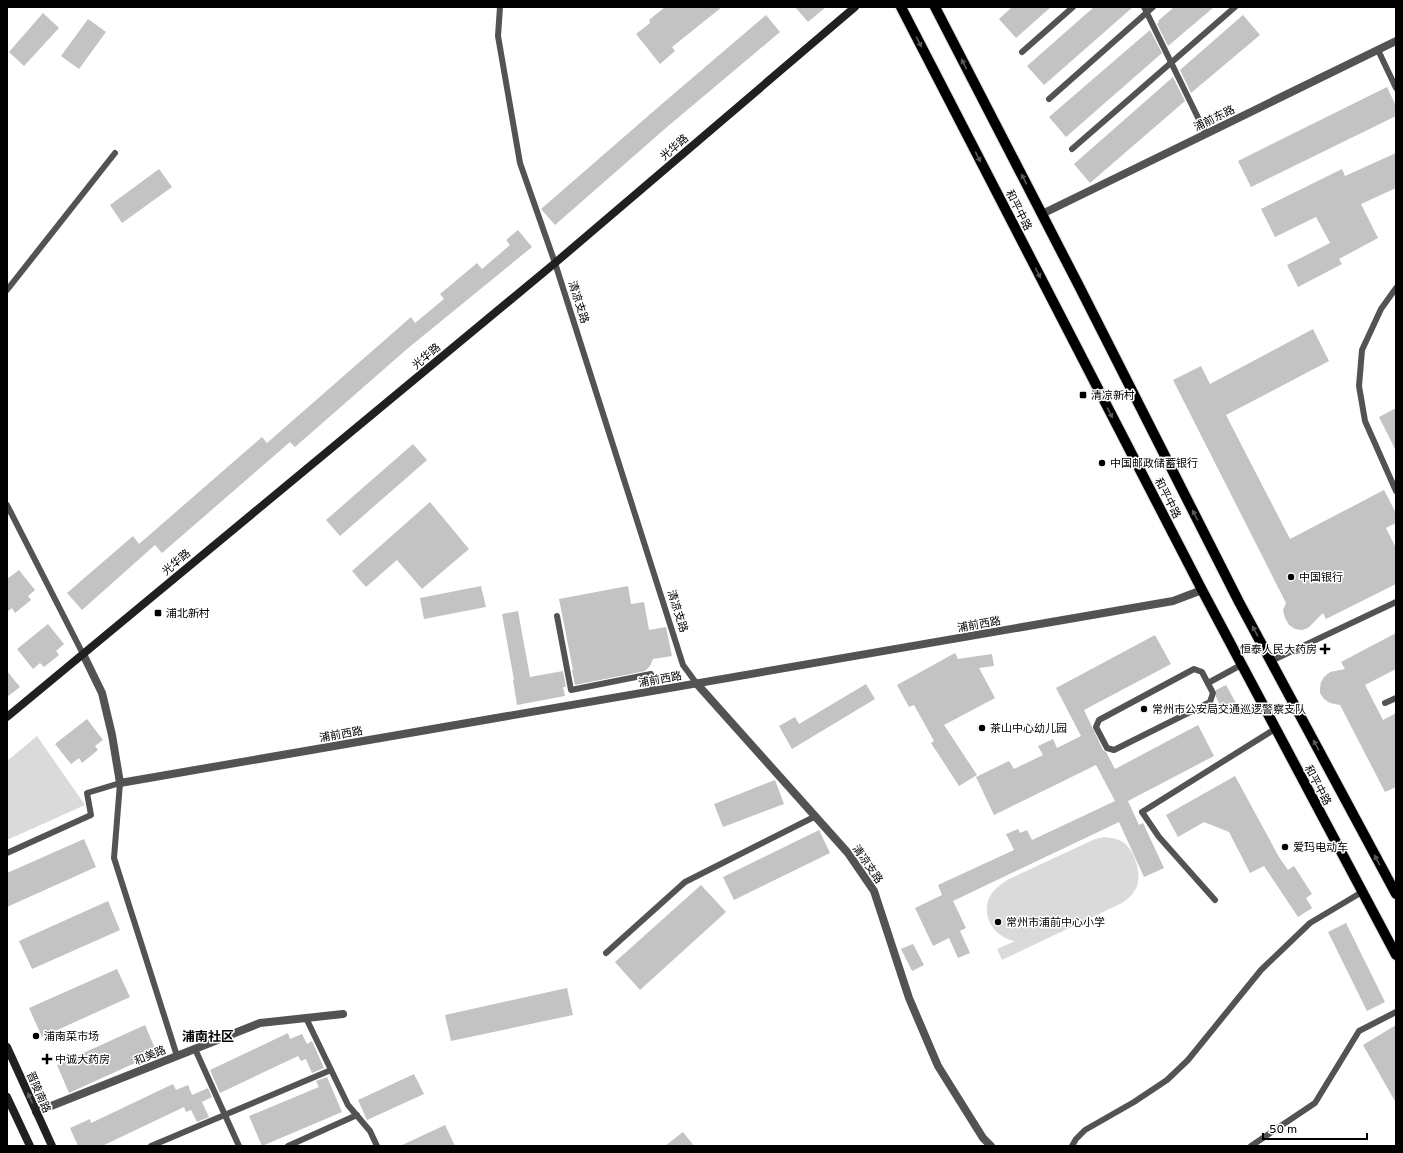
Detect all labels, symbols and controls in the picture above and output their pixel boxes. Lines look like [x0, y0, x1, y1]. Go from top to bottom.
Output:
one-way arrow [916, 36, 922, 47]
one-way arrow [961, 58, 967, 70]
street label: 浦前东路 [1192, 103, 1237, 135]
street label: 光华路 [658, 132, 692, 164]
one-way arrow [975, 152, 982, 163]
one-way arrow [1021, 174, 1027, 185]
street label: 和平中路 [1002, 188, 1034, 233]
one-way arrow [1035, 267, 1041, 279]
street label: 清凉支路 [565, 279, 592, 325]
street label: 光华路 [410, 341, 444, 373]
place label: 清凉新村 [1091, 389, 1135, 403]
marker: 清凉新村 [1078, 390, 1088, 400]
one-way arrow [1107, 408, 1114, 419]
place label: 中国邮政储蓄银行 [1110, 457, 1198, 471]
marker: 中国邮政储蓄银行 [1097, 458, 1107, 468]
street label: 和平中路 [1151, 476, 1183, 521]
one-way arrow [1192, 509, 1199, 521]
street label: 光华路 [160, 547, 194, 579]
place label: 中国银行 [1299, 571, 1343, 585]
marker: 中国银行 [1286, 572, 1296, 582]
street label: 清凉支路 [664, 588, 691, 634]
place label: 浦北新村 [166, 607, 210, 621]
marker: 浦北新村 [153, 608, 163, 618]
street label: 浦前西路 [956, 614, 1002, 636]
one-way arrow [1252, 625, 1258, 637]
place label: 恒泰人民大药房 [1240, 643, 1317, 657]
marker: 恒泰人民大药房 [1320, 644, 1330, 654]
street label: 浦前西路 [637, 669, 683, 691]
place label: 常州市公安局交通巡逻警察支队 [1152, 703, 1306, 717]
marker: 常州市公安局交通巡逻警察支队 [1139, 704, 1149, 714]
place label: 茶山中心幼儿园 [990, 722, 1067, 736]
marker: 茶山中心幼儿园 [977, 723, 987, 733]
street label: 浦前西路 [318, 724, 364, 746]
one-way arrow [1313, 740, 1319, 751]
street label: 和平中路 [1301, 763, 1334, 808]
place label: 爱玛电动车 [1293, 841, 1348, 855]
marker: 爱玛电动车 [1280, 842, 1290, 852]
street label: 清凉支路 [849, 843, 886, 887]
one-way arrow [1374, 854, 1381, 866]
place label: 常州市浦前中心小学 [1006, 916, 1105, 930]
marker: 常州市浦前中心小学 [993, 917, 1003, 927]
district label: 浦南社区 [182, 1029, 234, 1046]
place label: 浦南菜市场 [44, 1030, 99, 1044]
marker: 浦南菜市场 [31, 1031, 41, 1041]
street label: 和美路 [132, 1043, 168, 1069]
place label: 中诚大药房 [55, 1053, 110, 1067]
marker: 中诚大药房 [42, 1054, 52, 1064]
street label: 晋陵南路 [23, 1069, 53, 1115]
one-way arrow [27, 1092, 33, 1103]
scale bar [1263, 1115, 1367, 1141]
text: 50 m [1269, 1122, 1297, 1138]

